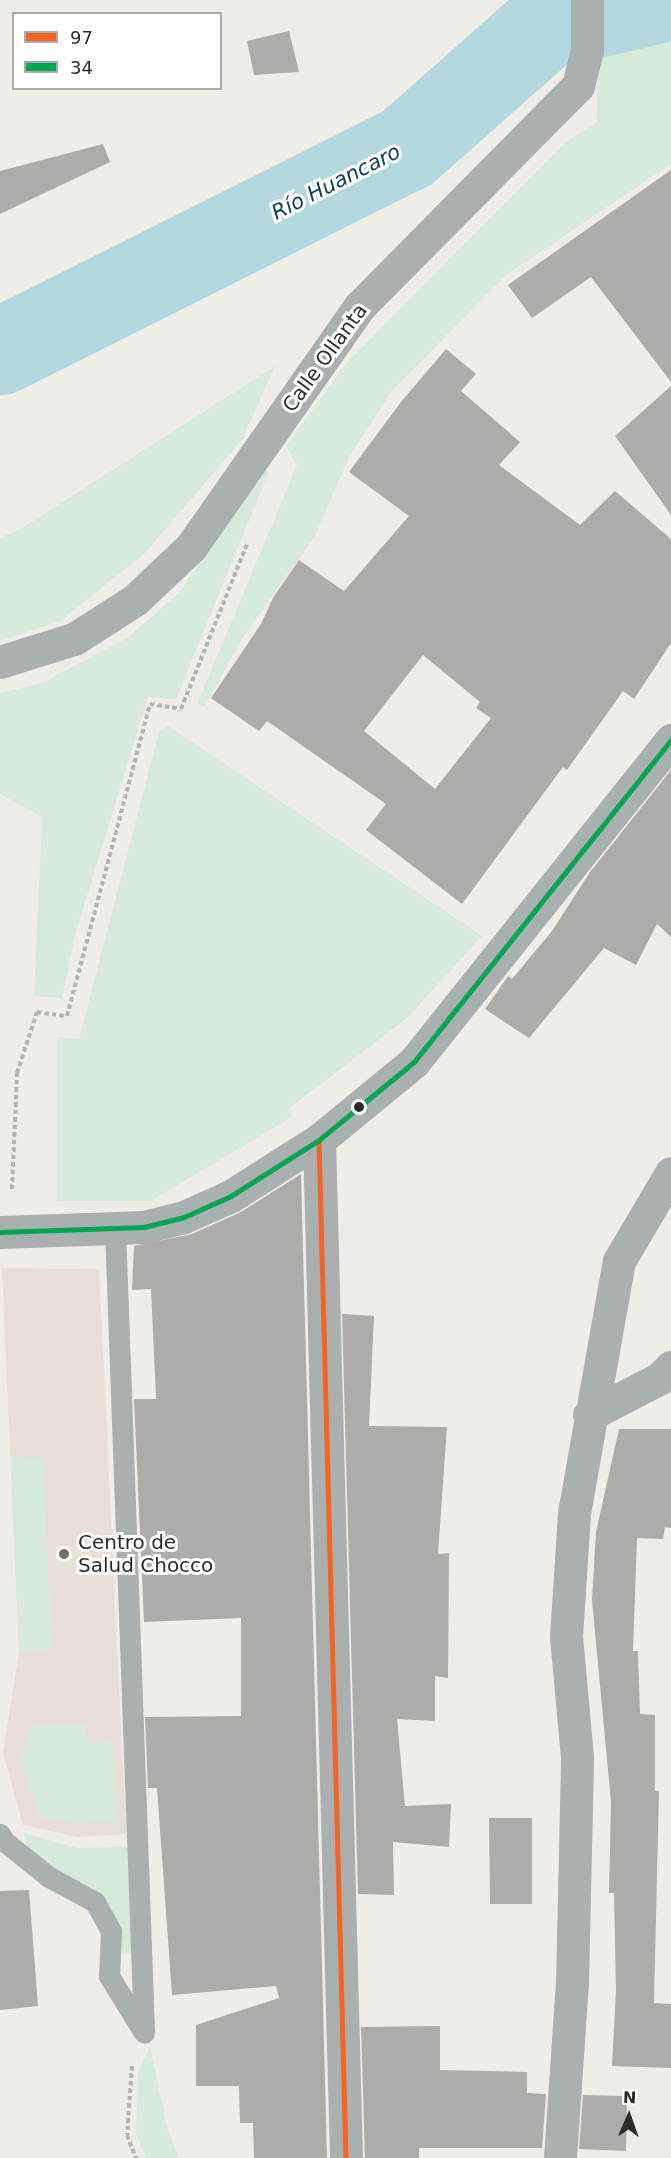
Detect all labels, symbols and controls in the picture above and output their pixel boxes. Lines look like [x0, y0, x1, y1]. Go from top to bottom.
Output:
legend [12, 12, 222, 90]
text: 97 [70, 27, 93, 48]
text: 34 [70, 57, 93, 78]
water label: Río Huancaro [267, 139, 405, 225]
street label: Calle Ollanta [278, 299, 372, 417]
unlabelled marker [353, 1101, 365, 1113]
place label: Centro de Salud Chocco [78, 1530, 213, 1577]
marker: Centro de Salud Chocco [55, 1545, 73, 1563]
north arrow [599, 2086, 659, 2146]
text: N [623, 2088, 637, 2107]

